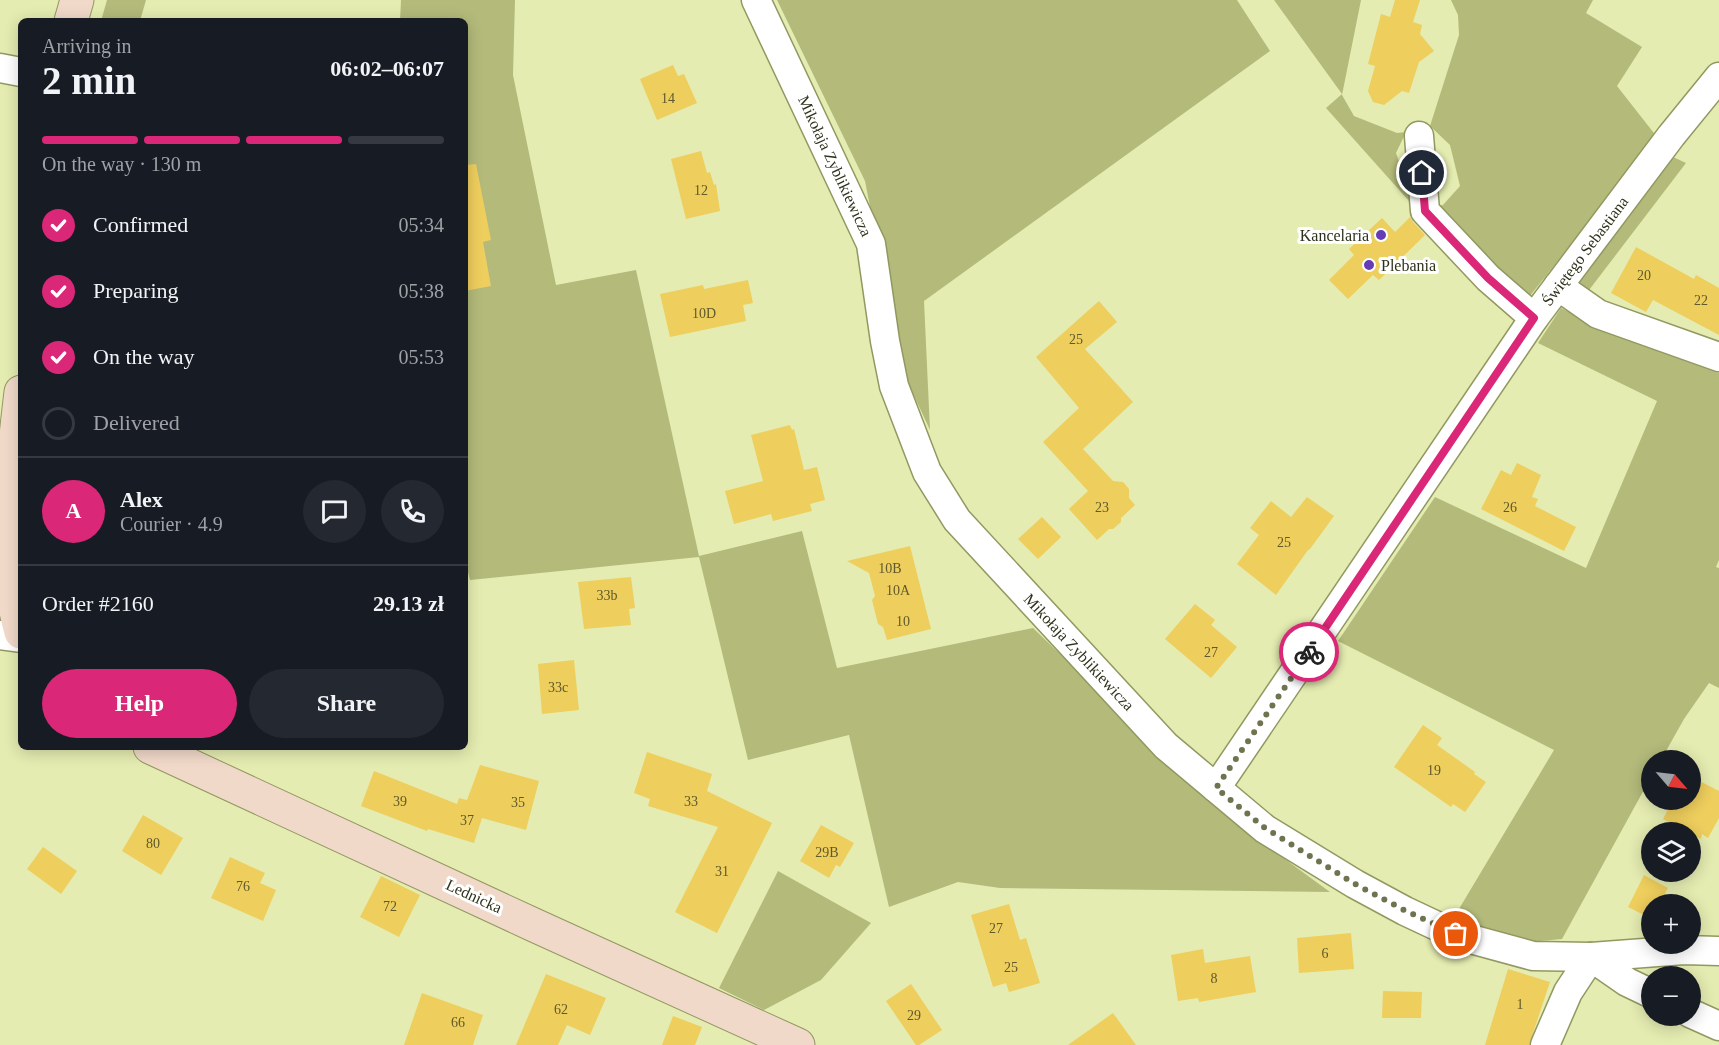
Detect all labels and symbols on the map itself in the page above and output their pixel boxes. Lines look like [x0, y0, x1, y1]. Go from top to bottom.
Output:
house number: 14 [661, 91, 675, 106]
street label: Mikołaja Zyblikiewicza [794, 93, 875, 239]
pin [1396, 147, 1447, 198]
house number: 12 [694, 183, 708, 198]
street label: Świętego Sebastiana [1538, 193, 1632, 309]
place label: Kancelaria [1300, 227, 1369, 244]
marker: Kancelaria [1374, 228, 1388, 242]
place label: Plebania [1381, 257, 1436, 274]
marker: Plebania [1362, 258, 1376, 272]
house number: 20 [1637, 268, 1651, 283]
house number: 22 [1694, 293, 1708, 308]
house number: 10D [692, 306, 716, 321]
house number: 25 [1069, 332, 1083, 347]
house number: 23 [1095, 500, 1109, 515]
house number: 26 [1503, 500, 1517, 515]
house number: 25 [1277, 535, 1291, 550]
house number: 10B [878, 561, 902, 576]
house number: 10A [886, 583, 911, 598]
house number: 33b [597, 588, 618, 603]
street label: Mikołaja Zyblikiewicza [1020, 590, 1137, 715]
house number: 10 [896, 614, 910, 629]
courier [1279, 622, 1339, 682]
house number: 27 [1204, 645, 1218, 660]
house number: 33c [548, 680, 568, 695]
north arrow [1641, 750, 1701, 810]
house number: 19 [1427, 763, 1441, 778]
house number: 39 [393, 794, 407, 809]
house number: 33 [684, 794, 698, 809]
house number: 35 [511, 795, 525, 810]
house number: 37 [460, 813, 474, 828]
house number: 80 [146, 836, 160, 851]
house number: 29B [815, 845, 839, 860]
house number: 31 [715, 864, 729, 879]
street label: Lednicka [443, 876, 505, 916]
house number: 76 [236, 879, 250, 894]
house number: 72 [383, 899, 397, 914]
pin [1430, 908, 1481, 959]
house number: 27 [989, 921, 1003, 936]
house number: 6 [1322, 946, 1329, 961]
house number: 25 [1004, 960, 1018, 975]
house number: 8 [1211, 971, 1218, 986]
house number: 1 [1517, 997, 1524, 1012]
house number: 62 [554, 1002, 568, 1017]
house number: 29 [907, 1008, 921, 1023]
house number: 66 [451, 1015, 465, 1030]

